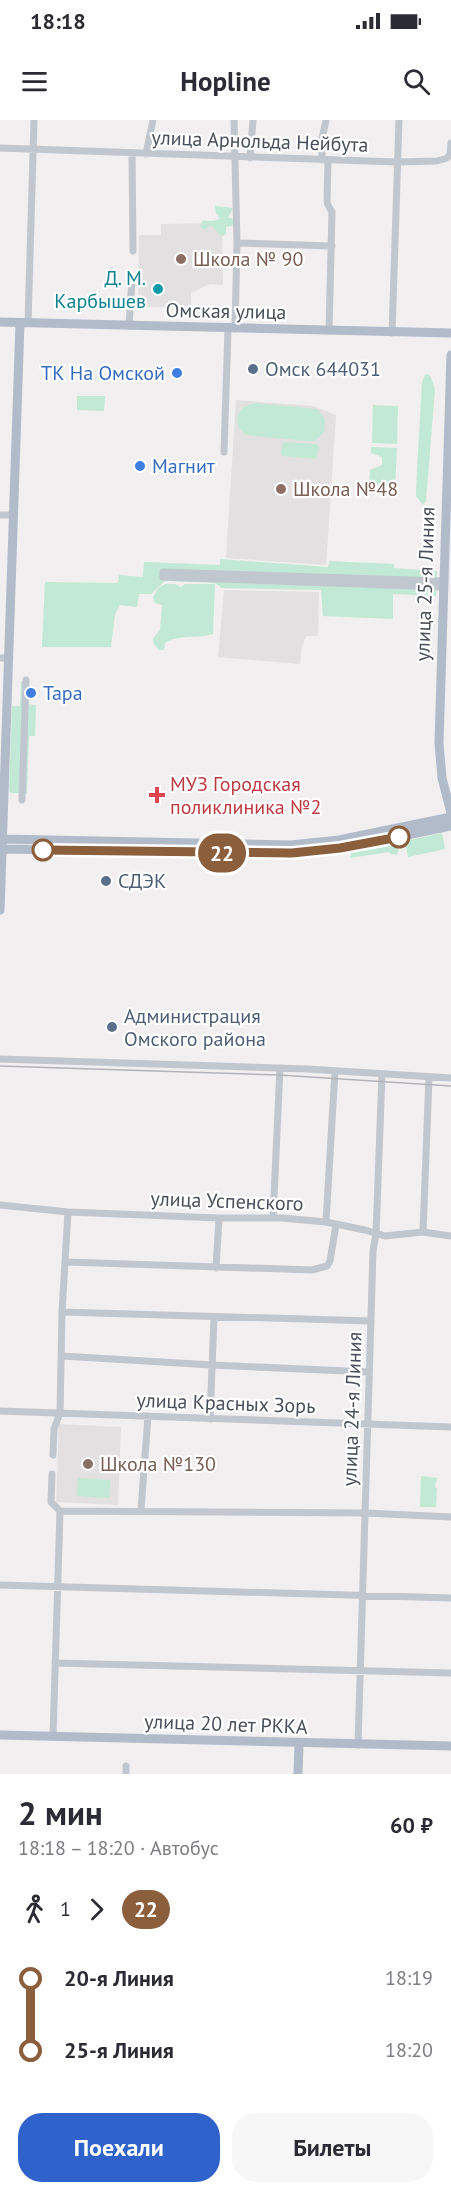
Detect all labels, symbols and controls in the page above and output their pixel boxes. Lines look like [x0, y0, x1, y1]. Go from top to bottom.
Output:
text: 18:18 [30, 7, 86, 35]
text: Hopline [180, 64, 271, 98]
icon: menu [18, 65, 51, 98]
icon: search [400, 65, 433, 98]
street label: улица Арнольда Нейбута [151, 124, 369, 158]
place label: Школа № 90 [193, 246, 303, 272]
marker: Школа № 90 [174, 252, 188, 266]
place label: Д. М. Карбышев [54, 265, 146, 314]
marker: Д. М. Карбышев [151, 282, 165, 296]
street label: Омская улица [165, 297, 287, 325]
place label: Омск 644031 [265, 356, 381, 382]
place label: ТК На Омской [41, 360, 165, 386]
marker: Омск 644031 [246, 362, 260, 376]
marker: ТК На Омской [170, 366, 184, 380]
place label: Магнит [152, 453, 215, 479]
marker: Магнит [133, 459, 147, 473]
place label: Школа №48 [293, 476, 398, 502]
marker: Школа №48 [274, 482, 288, 496]
street label: улица 25-я Линия [409, 506, 441, 662]
place label: Тара [43, 680, 83, 706]
marker: Тара [24, 686, 38, 700]
place label: МУЗ Городская поликлиника №2 [170, 771, 321, 820]
marker: МУЗ Городская поликлиника №2 [148, 786, 166, 804]
unlabelled marker [388, 826, 410, 848]
line badge: 22 [195, 834, 249, 872]
unlabelled marker [32, 839, 54, 861]
text: 22 [210, 840, 234, 867]
place label: СДЭК [118, 868, 166, 894]
marker: СДЭК [99, 874, 113, 888]
place label: Администрация Омского района [124, 1003, 266, 1052]
marker: Администрация Омского района [105, 1020, 119, 1034]
street label: улица Успенского [150, 1185, 304, 1217]
street label: улица 24-я Линия [336, 1331, 368, 1487]
street label: улица Красных Зорь [136, 1387, 316, 1419]
place label: Школа №130 [100, 1451, 216, 1477]
marker: Школа №130 [81, 1457, 95, 1471]
street label: улица 20 лет РККА [144, 1708, 308, 1740]
text: 2 мин [18, 1791, 103, 1834]
text: 60 ₽ [390, 1811, 433, 1839]
text: 18:18 – 18:20 · Автобус [18, 1835, 219, 1861]
icon: walk [18, 1893, 51, 1926]
icon: forward [80, 1893, 113, 1926]
text: 1 [60, 1896, 71, 1922]
text: 22 [134, 1896, 158, 1923]
text: 20-я Линия [64, 1964, 174, 1992]
text: 18:19 [385, 1965, 433, 1991]
text: 25-я Линия [64, 2036, 174, 2064]
text: 18:20 [385, 2037, 433, 2063]
button: Поехали [18, 2113, 220, 2182]
button: Билеты [232, 2113, 433, 2182]

